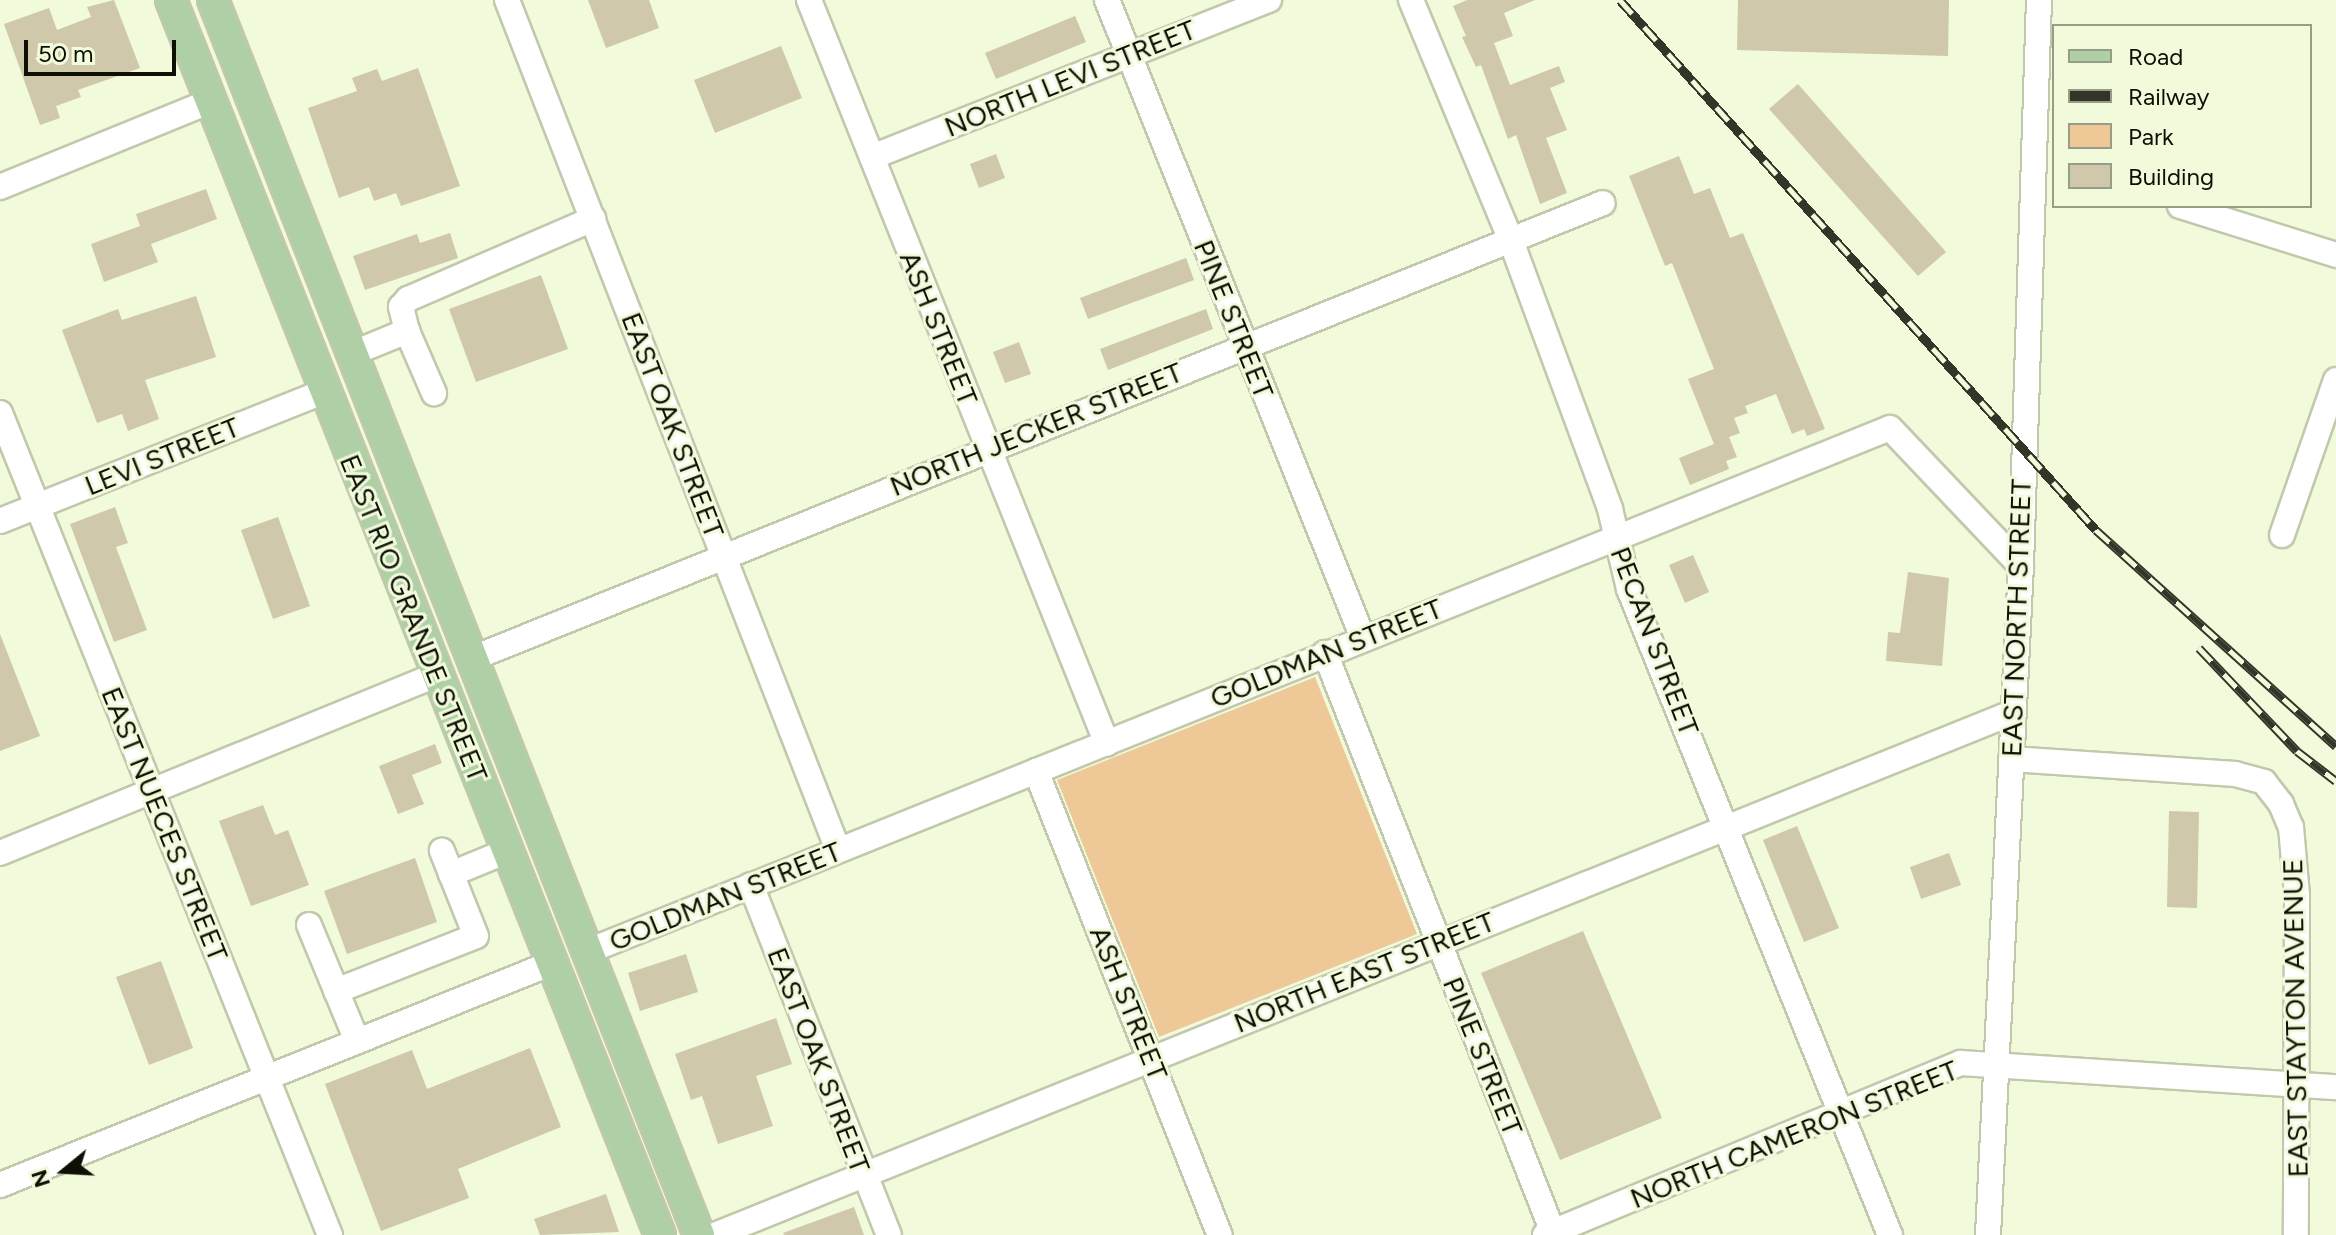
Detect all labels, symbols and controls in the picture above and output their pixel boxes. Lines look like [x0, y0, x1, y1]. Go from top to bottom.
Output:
street label: NORTH LEVI STREET [939, 12, 1201, 144]
scale bar [28, 24, 180, 74]
legend [2052, 24, 2312, 208]
text: 50 m [38, 39, 94, 68]
text: Road [2128, 42, 2183, 71]
text: Railway [2128, 82, 2209, 111]
text: Park [2128, 122, 2174, 151]
text: Building [2128, 162, 2214, 191]
street label: PINE STREET [1187, 235, 1281, 403]
street label: ASH STREET [893, 246, 985, 410]
street label: EAST OAK STREET [615, 308, 731, 542]
street label: NORTH JECKER STREET [885, 355, 1187, 503]
street label: LEVI STREET [80, 410, 244, 502]
street label: EAST RIO GRANDE STREET [333, 450, 495, 786]
street label: EAST NORTH STREET [1994, 478, 2038, 758]
street label: PECAN STREET [1604, 542, 1706, 740]
street label: GOLDMAN STREET [1205, 591, 1447, 715]
street label: EAST NUECES STREET [95, 682, 235, 966]
street label: GOLDMAN STREET [604, 834, 846, 958]
street label: EAST STAYTON AVENUE [2275, 858, 2315, 1178]
street label: NORTH EAST STREET [1229, 904, 1499, 1040]
street label: ASH STREET [1083, 921, 1175, 1085]
street label: EAST OAK STREET [761, 943, 877, 1177]
street label: PINE STREET [1436, 972, 1530, 1140]
street label: NORTH CAMERON STREET [1625, 1053, 1963, 1215]
north arrow [24, 1131, 104, 1211]
text: N [25, 1166, 56, 1191]

